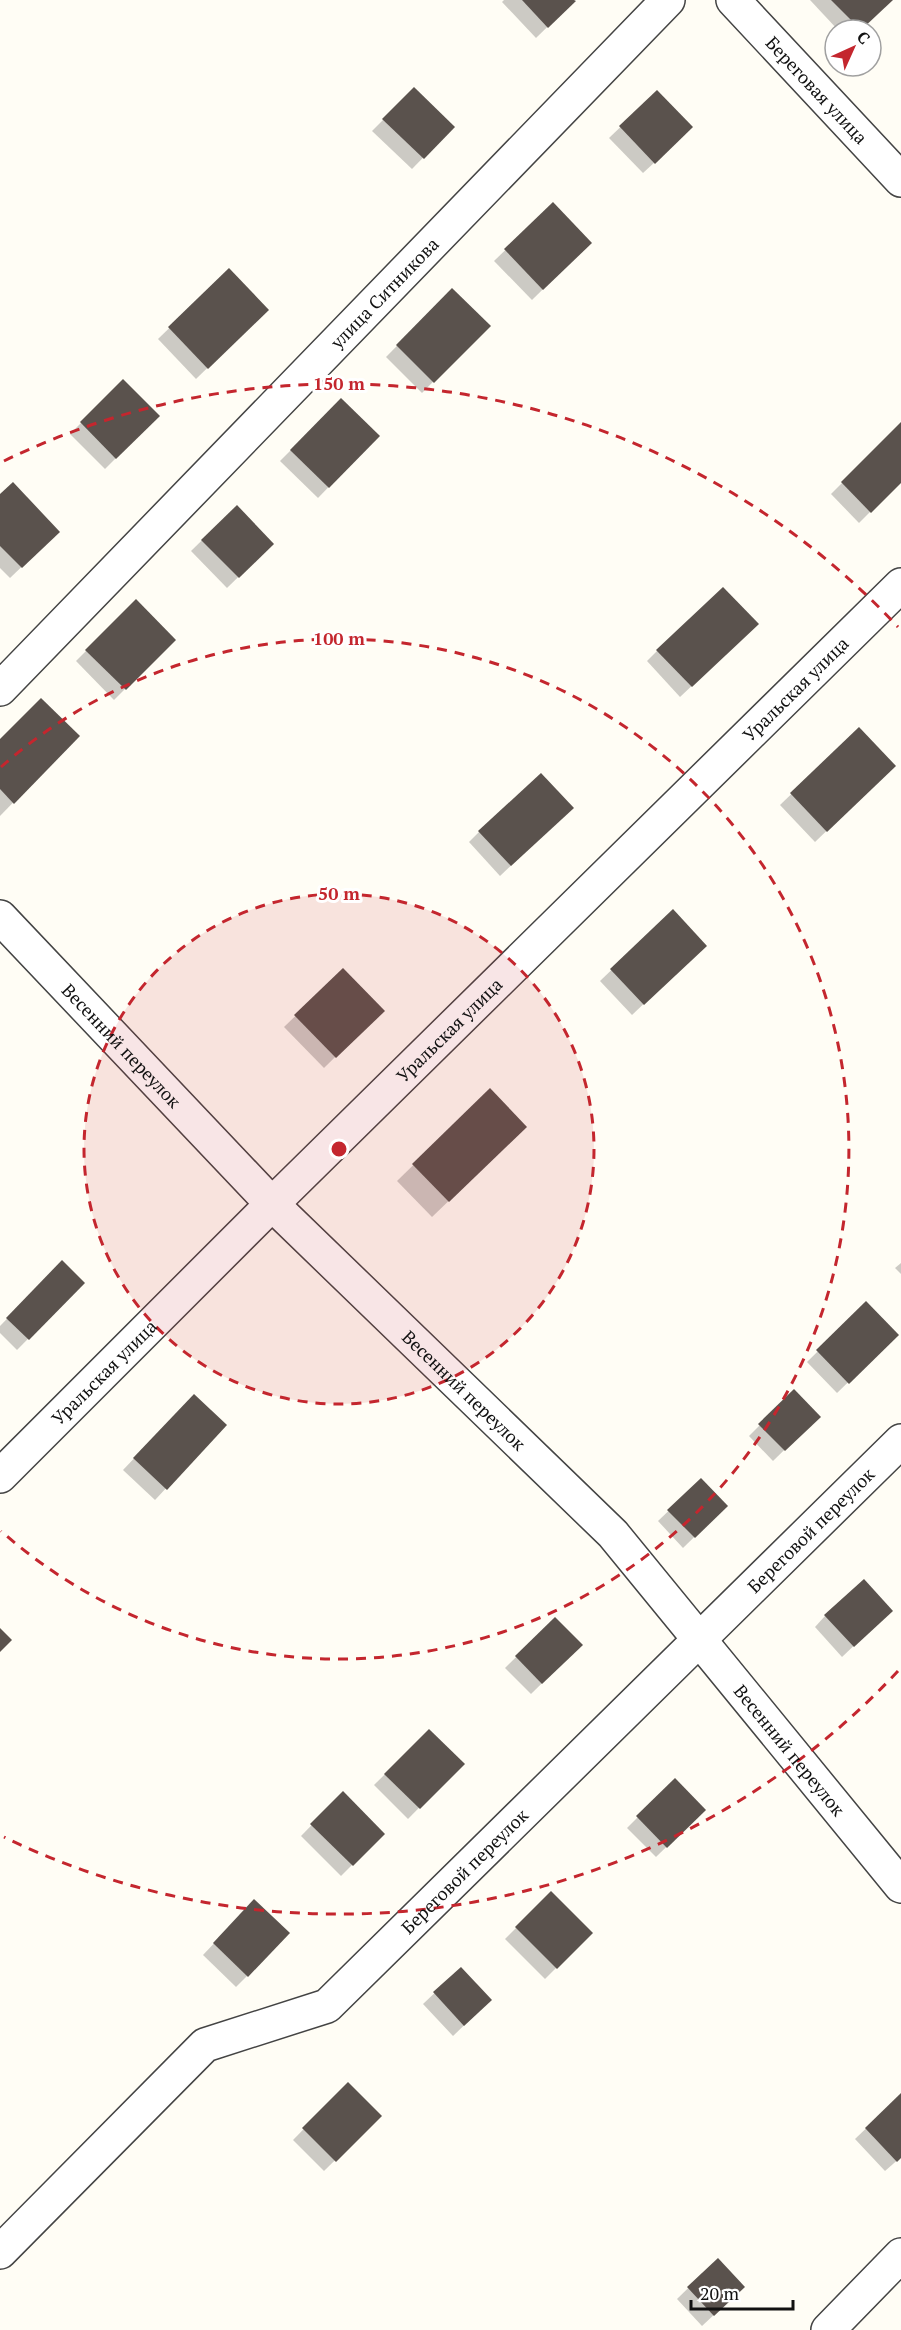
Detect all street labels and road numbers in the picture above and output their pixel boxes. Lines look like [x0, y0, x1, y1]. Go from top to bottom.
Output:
street label: Береговая улица [761, 31, 873, 149]
street label: улица Ситникова [324, 232, 444, 354]
street label: Уральская улица [737, 631, 854, 746]
street label: Уральская улица [391, 972, 507, 1087]
street label: Весенний переулок [57, 978, 187, 1113]
street label: Уральская улица [46, 1314, 162, 1430]
street label: Весенний переулок [397, 1325, 531, 1456]
street label: Береговой переулок [742, 1462, 879, 1598]
street label: Весенний переулок [729, 1679, 851, 1821]
street label: Береговой переулок [396, 1803, 533, 1939]

